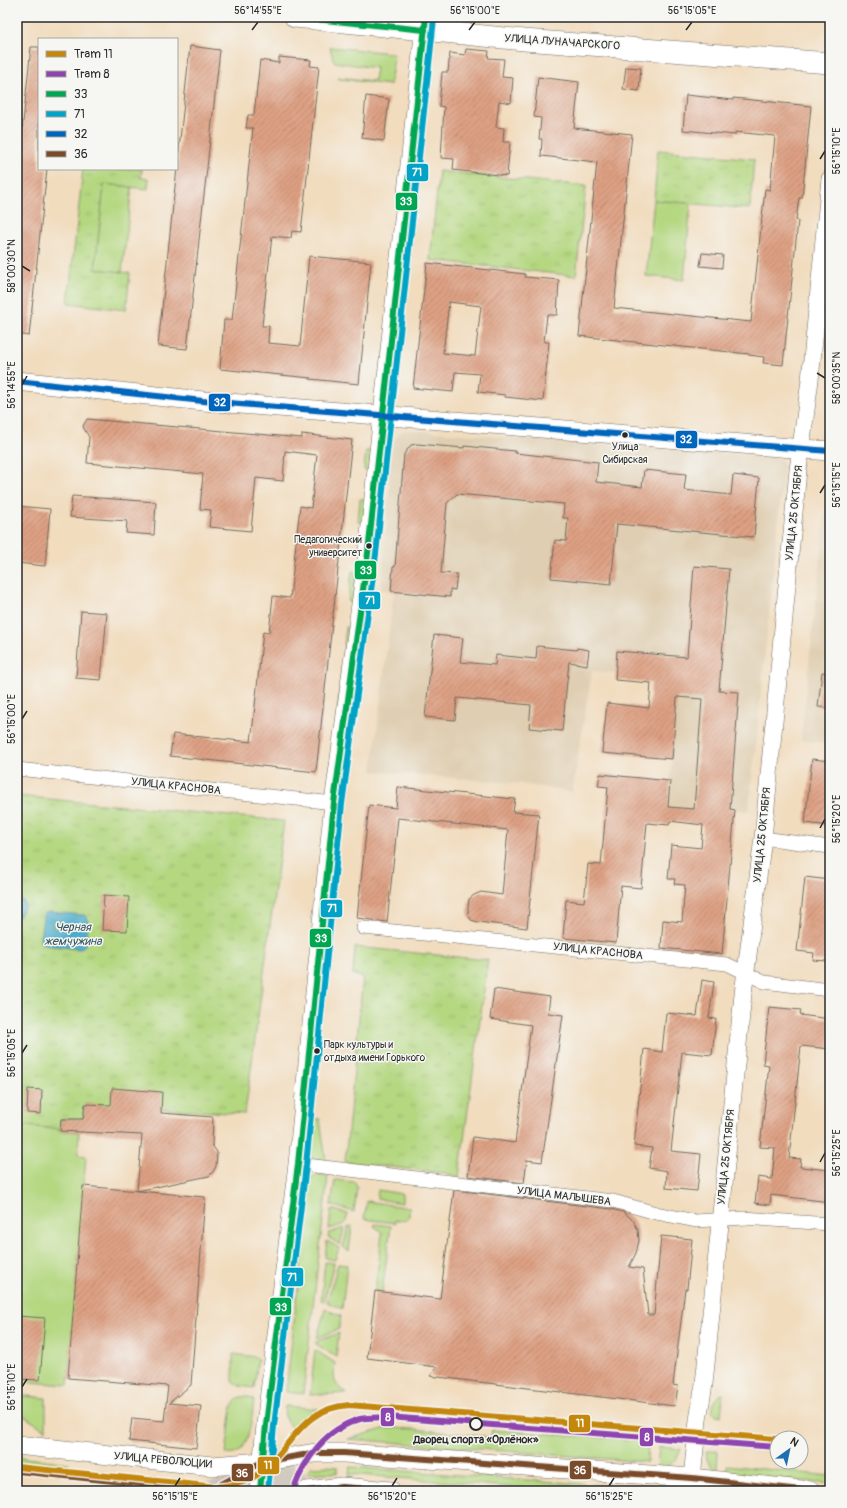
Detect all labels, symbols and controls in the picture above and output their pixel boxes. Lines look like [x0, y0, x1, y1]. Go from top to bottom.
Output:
text: 56°14'55"E [234, 5, 282, 17]
text: 56°15'00"E [450, 5, 500, 17]
text: 56°15'05"E [668, 5, 716, 17]
street label: УЛИЦА ЛУНАЧАРСКОГО [504, 31, 620, 53]
legend [38, 38, 178, 170]
text: Tram 11 [74, 47, 113, 62]
text: Tram 8 [74, 67, 109, 82]
text: 33 [74, 87, 88, 102]
text: 71 [74, 107, 85, 122]
text: 32 [74, 127, 88, 142]
text: 56°15'10"E [831, 128, 843, 174]
text: 36 [74, 147, 88, 162]
line badge: 71 [406, 163, 429, 182]
text: 71 [412, 166, 422, 179]
line badge: 33 [395, 192, 418, 211]
text: 33 [400, 195, 412, 208]
text: 58°00'30"N [6, 239, 18, 293]
text: 58°00'35"N [831, 352, 843, 404]
text: 56°14'55"E [6, 361, 18, 409]
line badge: 32 [208, 393, 231, 412]
text: 32 [214, 396, 226, 409]
marker: Улица Сибирская [620, 430, 630, 440]
line badge: 32 [675, 430, 698, 449]
text: 32 [680, 433, 692, 446]
place label: Улица Сибирская [602, 441, 648, 466]
text: 56°15'15"E [831, 462, 843, 508]
street label: УЛИЦА 25 ОКТЯБРЯ [783, 465, 805, 561]
place label: Педагогический университет [294, 534, 362, 559]
marker: Педагогический университет [364, 541, 374, 551]
line badge: 33 [354, 560, 377, 580]
text: 33 [360, 564, 372, 577]
line badge: 71 [358, 591, 381, 610]
text: 71 [365, 594, 375, 607]
text: 56°15'00"E [6, 694, 18, 744]
street label: УЛИЦА КРАСНОВА [130, 775, 222, 797]
street label: УЛИЦА 25 ОКТЯБРЯ [751, 787, 773, 883]
text: 56°15'20"E [831, 795, 843, 843]
line badge: 71 [320, 899, 343, 918]
text: 71 [327, 902, 337, 915]
water label: Черная жемчужина [44, 920, 103, 949]
line badge: 33 [309, 928, 332, 948]
text: 33 [315, 932, 327, 945]
street label: УЛИЦА КРАСНОВА [552, 940, 644, 962]
text: 56°15'05"E [6, 1029, 18, 1077]
place label: Парк культуры и отдыха имени Горького [324, 1039, 426, 1064]
marker: Парк культуры и отдыха имени Горького [312, 1046, 322, 1056]
street label: УЛИЦА 25 ОКТЯБРЯ [715, 1109, 737, 1205]
text: 56°15'25"E [831, 1129, 843, 1177]
street label: УЛИЦА МАЛЫШЕВА [516, 1184, 612, 1208]
line badge: 71 [281, 1267, 304, 1287]
text: 71 [287, 1271, 297, 1284]
line badge: 33 [269, 1297, 292, 1316]
text: 33 [275, 1301, 287, 1314]
text: 56°15'10"E [6, 1364, 18, 1410]
line badge: 8 [380, 1407, 395, 1427]
text: 8 [385, 1411, 391, 1424]
line badge: 11 [568, 1414, 591, 1433]
marker: Дворец спорта «Орлёнок» [469, 1417, 483, 1431]
text: 11 [576, 1417, 584, 1430]
line badge: 8 [639, 1427, 654, 1447]
north arrow [769, 1430, 809, 1470]
text: 8 [644, 1431, 650, 1444]
place label: Дворец спорта «Орлёнок» [412, 1433, 539, 1446]
text: N [788, 1435, 801, 1450]
street label: УЛИЦА РЕВОЛЮЦИИ [113, 1449, 213, 1471]
line badge: 11 [257, 1456, 280, 1475]
text: 11 [264, 1459, 272, 1472]
line badge: 36 [569, 1460, 592, 1480]
line badge: 36 [231, 1463, 254, 1482]
text: 36 [574, 1464, 587, 1477]
text: 36 [236, 1467, 249, 1480]
text: 56°15'15"E [152, 1491, 198, 1503]
text: 56°15'20"E [368, 1491, 416, 1503]
text: 56°15'25"E [585, 1491, 633, 1503]

